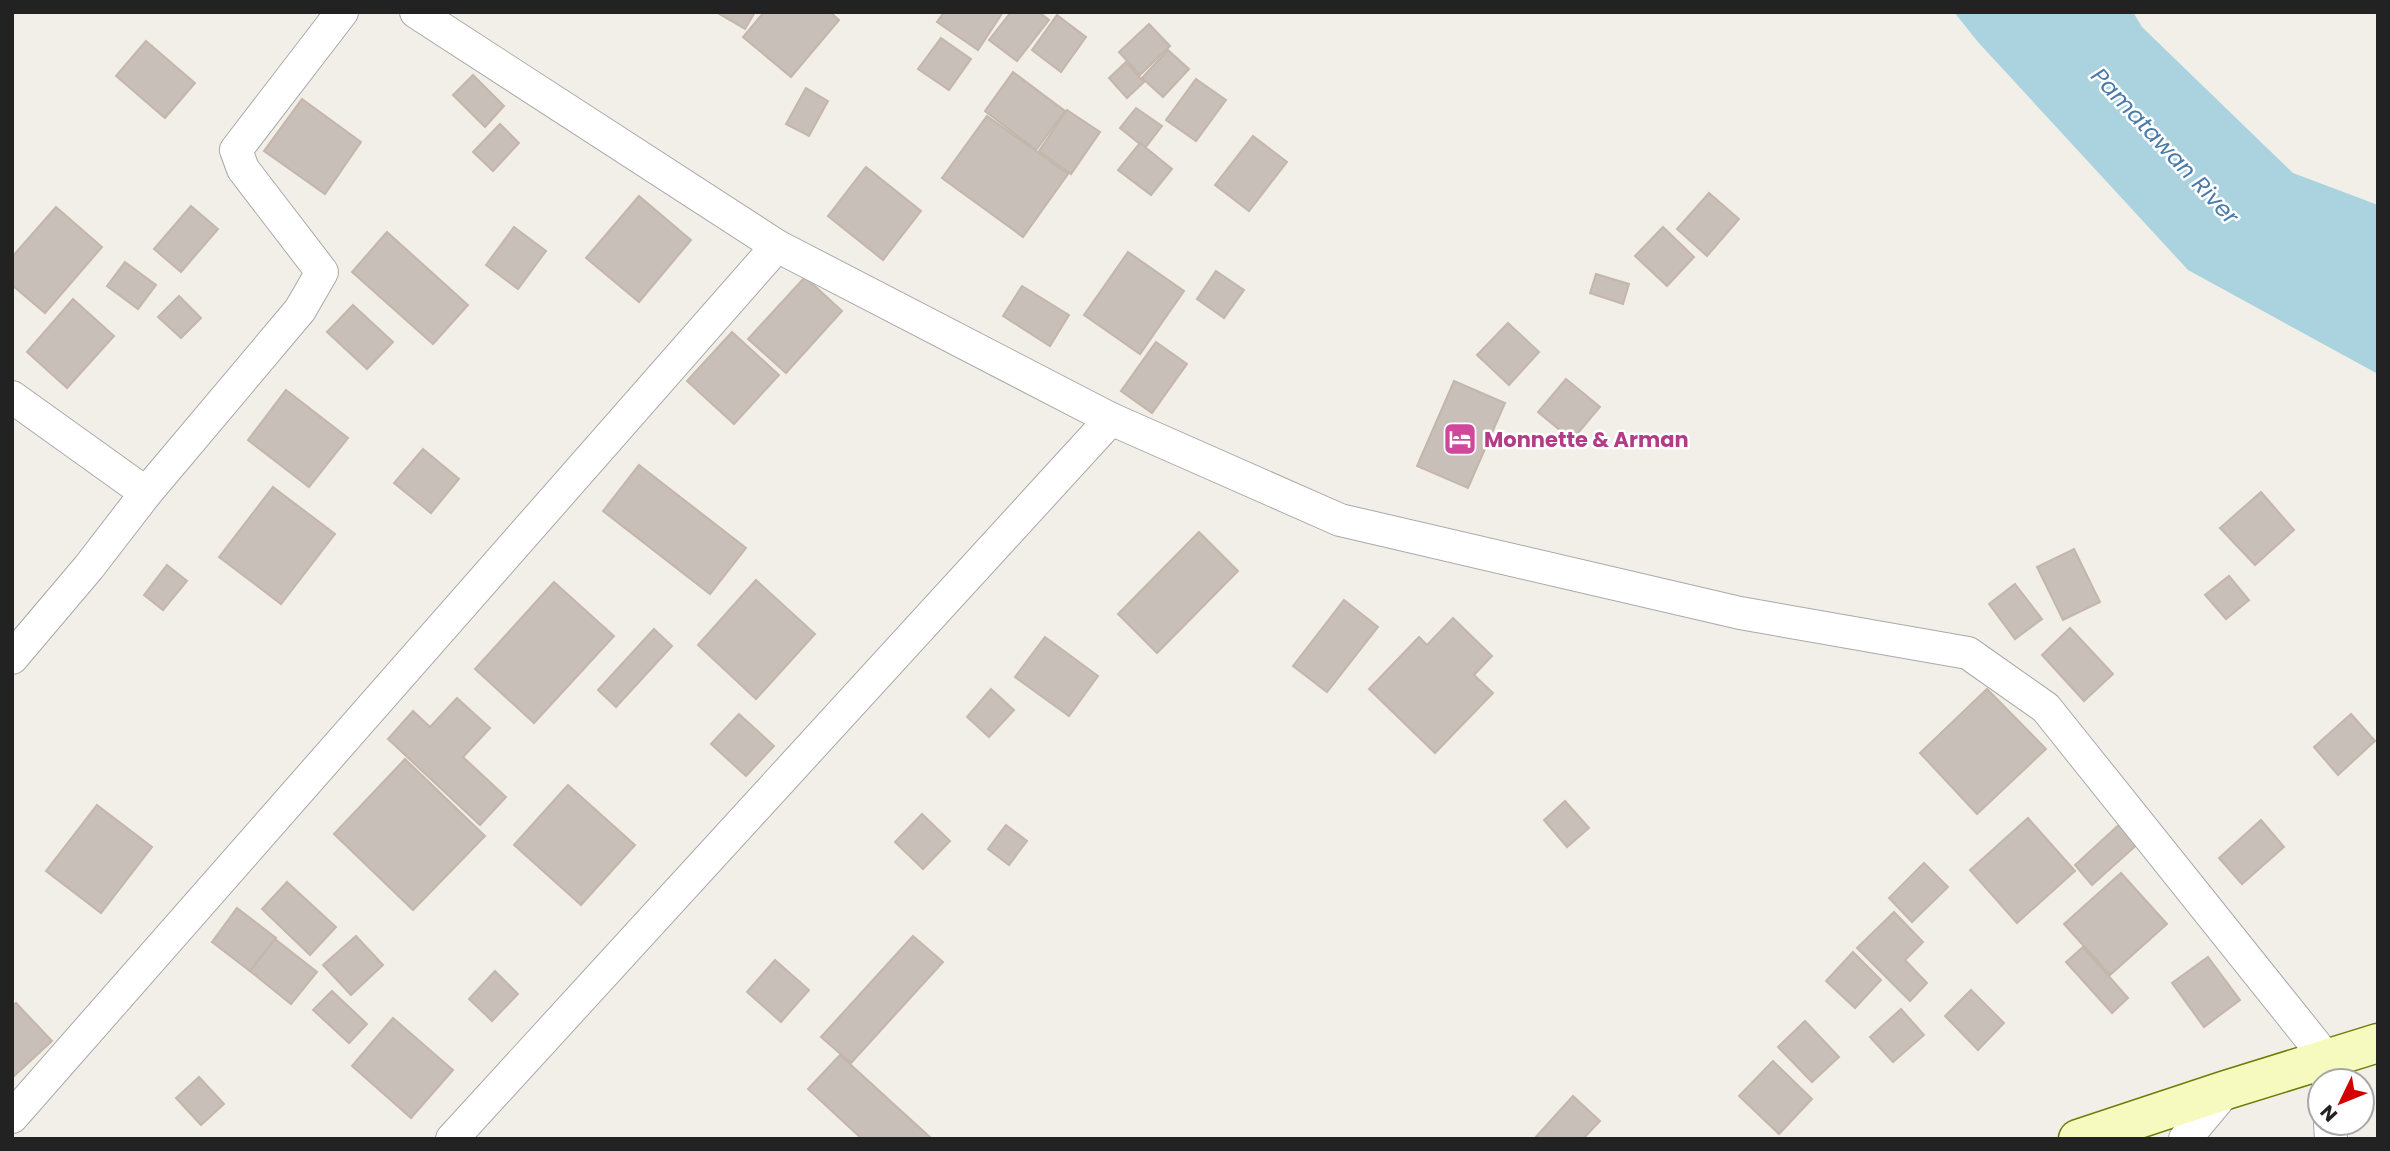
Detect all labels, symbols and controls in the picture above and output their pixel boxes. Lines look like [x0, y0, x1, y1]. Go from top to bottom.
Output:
water label: Pamatawan River [2084, 61, 2247, 232]
hotel icon: Monnette & Arman [1441, 420, 1479, 458]
place label: Monnette & Arman [1484, 425, 1689, 454]
north arrow [2306, 1067, 2376, 1137]
text: N [2314, 1099, 2344, 1128]

